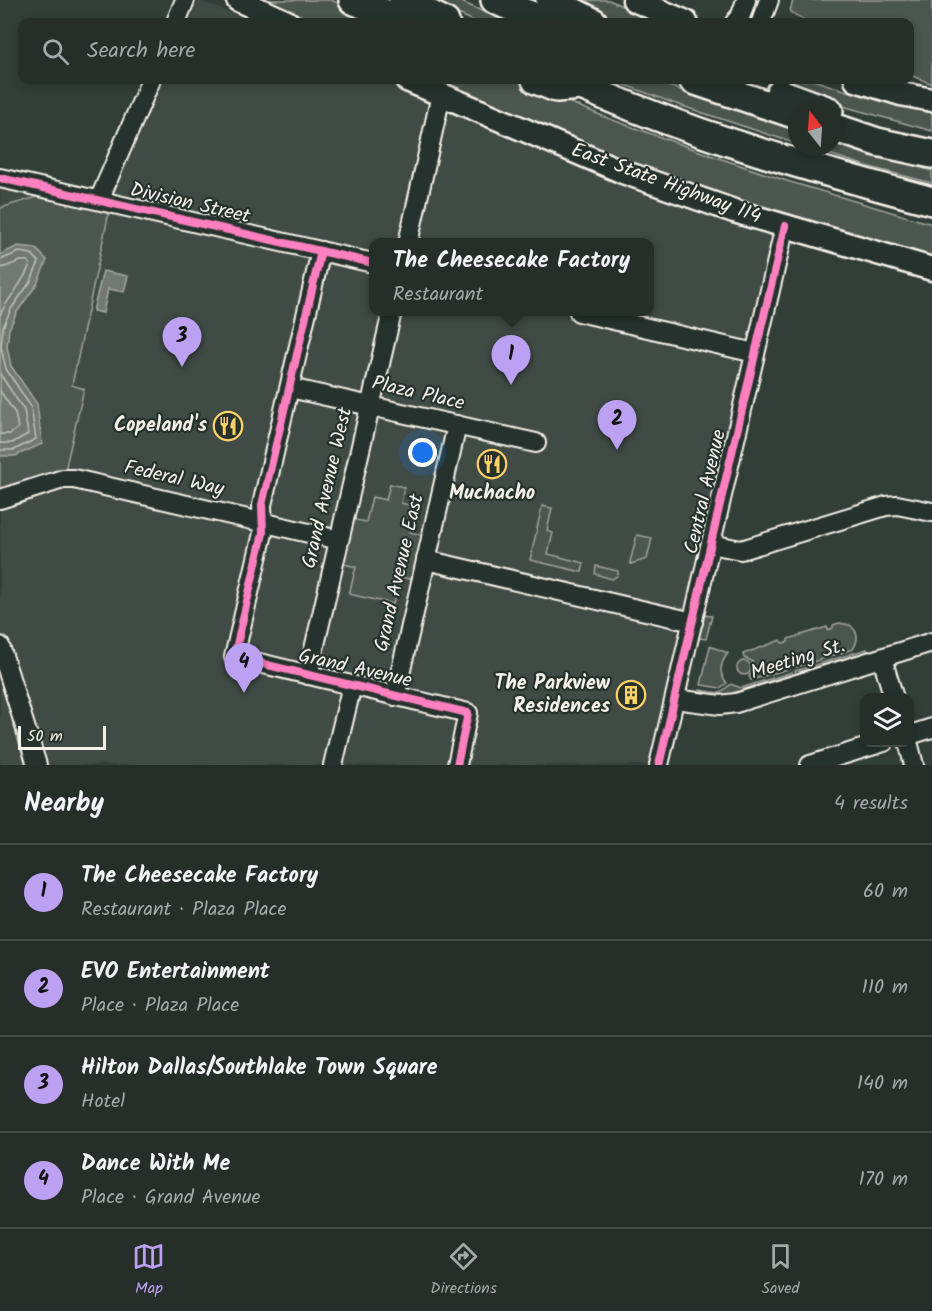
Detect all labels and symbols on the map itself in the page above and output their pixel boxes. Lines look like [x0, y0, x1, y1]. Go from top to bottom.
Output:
north arrow [788, 102, 842, 156]
street label: East State Highway 114 [567, 135, 765, 233]
street label: Division Street [127, 175, 254, 233]
pin: 3 [162, 318, 201, 367]
pin: 1 [492, 336, 530, 385]
street label: Plaza Place [368, 368, 468, 420]
pin: 2 [598, 400, 636, 450]
street label: Grand Avenue West [294, 404, 362, 572]
place label: Copeland's [114, 410, 208, 442]
restaurant icon: Copeland's [212, 410, 244, 442]
street label: Central Avenue [676, 426, 736, 558]
your location [408, 438, 437, 467]
restaurant icon: Muchacho [476, 448, 508, 480]
street label: Federal Way [121, 452, 228, 506]
place label: Muchacho [449, 478, 535, 510]
street label: Grand Avenue East [366, 491, 434, 655]
street label: Meeting St. [747, 630, 849, 690]
street label: Grand Avenue [295, 640, 415, 698]
pin: 4 [224, 644, 264, 693]
place label: The Parkview Residences [495, 668, 611, 723]
building icon: The Parkview Residences [615, 679, 647, 711]
scale bar [18, 723, 106, 750]

